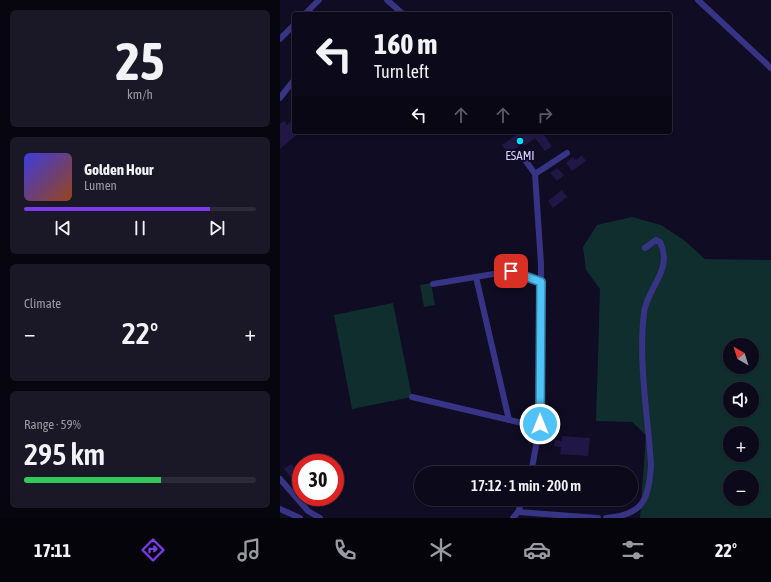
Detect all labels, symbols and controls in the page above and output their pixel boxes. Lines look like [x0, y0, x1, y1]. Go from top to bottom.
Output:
icon: left [308, 28, 360, 80]
text: 160 m [374, 28, 437, 60]
text: 25 [116, 31, 164, 91]
text: Turn left [374, 61, 429, 82]
text: km/h [127, 87, 153, 102]
icon: left [408, 104, 430, 126]
icon: ahead [450, 104, 472, 126]
icon: ahead [492, 104, 514, 126]
icon: right [534, 104, 556, 126]
marker: ESAMI [515, 136, 525, 146]
place label: ESAMI [505, 148, 535, 163]
text: Golden Hour [84, 161, 154, 178]
text: Lumen [84, 178, 117, 193]
icon: previous [52, 217, 74, 239]
icon: pause [129, 217, 151, 239]
icon: next [206, 217, 228, 239]
pin [494, 254, 528, 288]
icon: arrive [500, 260, 522, 282]
text: Climate [24, 296, 61, 311]
text: 22° [122, 316, 158, 350]
text: − [24, 320, 35, 346]
text: + [245, 320, 256, 346]
north arrow [723, 338, 759, 374]
map controls [723, 338, 759, 506]
button: sound [723, 382, 759, 418]
position arrow [519, 403, 561, 445]
text: Range · 59% [24, 417, 81, 432]
button: + [723, 426, 759, 462]
text: 295 km [24, 437, 105, 471]
speed limit sign: 30 [292, 454, 344, 506]
button: − [723, 470, 759, 506]
text: 17:12 · 1 min · 200 m [471, 477, 581, 494]
icon: directions [139, 536, 167, 564]
icon: music [235, 536, 263, 564]
icon: phone [331, 536, 359, 564]
icon: climate [427, 536, 455, 564]
icon: car [523, 536, 551, 564]
icon: filters [619, 536, 647, 564]
text: 17:11 [34, 540, 71, 561]
text: 22° [715, 540, 737, 561]

